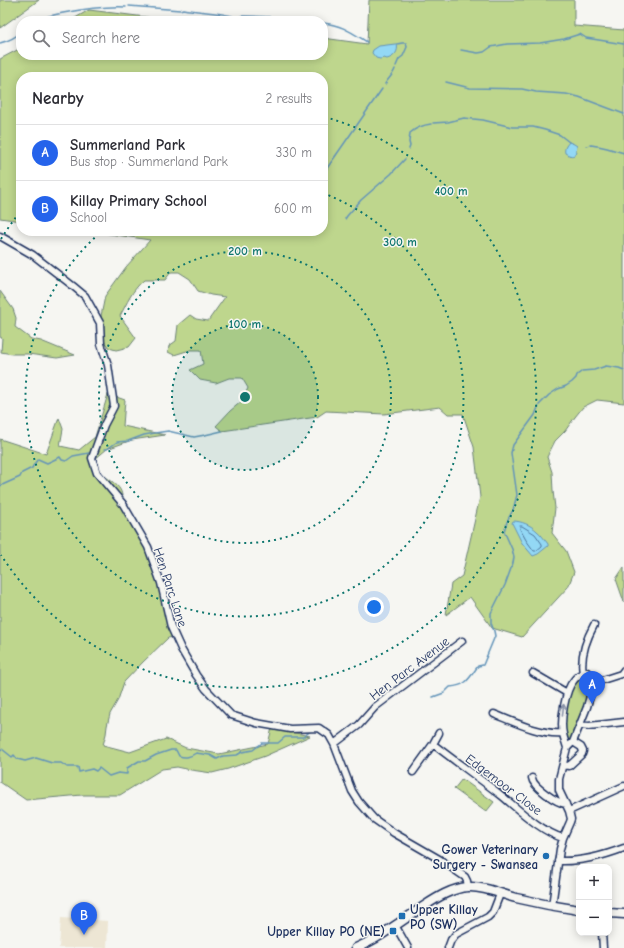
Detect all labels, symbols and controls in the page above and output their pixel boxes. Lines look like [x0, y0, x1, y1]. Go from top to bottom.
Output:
search box [16, 16, 328, 60]
icon: search [30, 27, 52, 49]
text: Search here [62, 29, 140, 47]
text: Nearby [32, 89, 83, 108]
text: 2 results [265, 91, 312, 106]
text: Summerland Park [70, 136, 185, 154]
text: A [41, 145, 49, 160]
text: 330 m [276, 145, 312, 160]
text: Bus stop · Summerland Park [70, 154, 228, 169]
text: 400 m [434, 184, 468, 198]
text: Killay Primary School [70, 192, 207, 210]
text: B [41, 201, 49, 216]
text: 600 m [274, 201, 312, 216]
text: School [70, 210, 107, 225]
text: 300 m [383, 235, 417, 249]
text: 200 m [228, 244, 262, 258]
text: 100 m [229, 317, 261, 331]
centre of rings [238, 390, 252, 404]
street label: Hen Parc Lane [151, 545, 191, 629]
your location [364, 597, 384, 617]
street label: Hen Parc Avenue [367, 633, 452, 703]
pin: A [579, 671, 605, 704]
one-way arrow [560, 704, 567, 717]
street label: Edgemoor Close [463, 751, 545, 818]
place label: Gower Veterinary Surgery - Swansea [433, 842, 538, 872]
marker: Gower Veterinary Surgery - Swansea [541, 851, 551, 861]
map controls [576, 864, 612, 936]
button: + [576, 864, 612, 900]
button: − [576, 900, 612, 936]
pin: B [71, 902, 97, 935]
place label: Upper Killay PO (SW) [410, 902, 478, 932]
marker: Upper Killay PO (SW) [397, 911, 407, 921]
place label: Upper Killay PO (NE) [267, 924, 385, 939]
marker: Upper Killay PO (NE) [388, 926, 398, 936]

